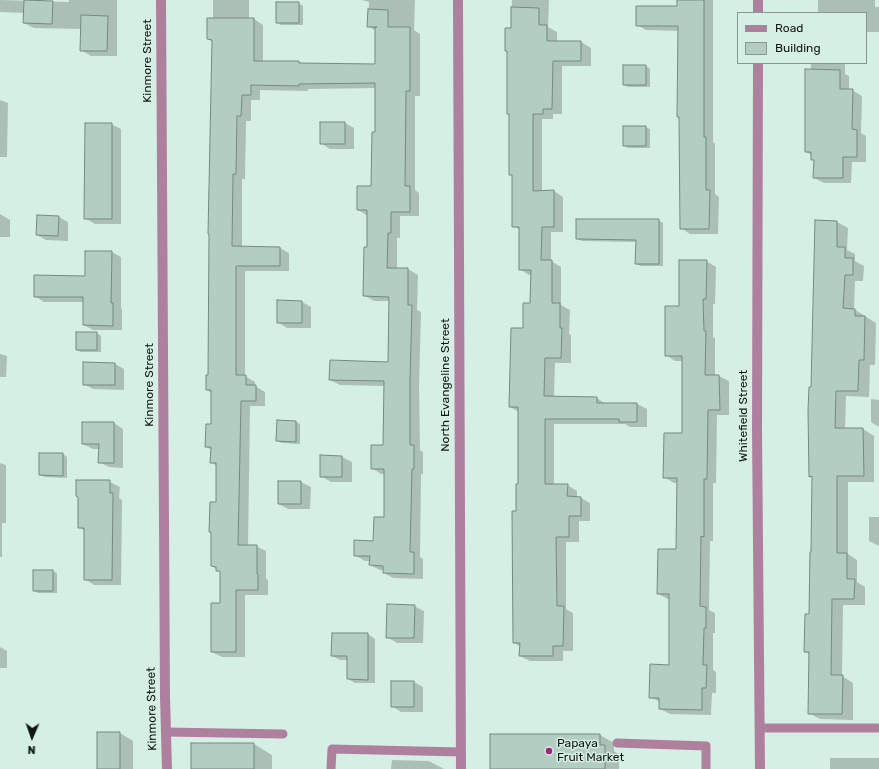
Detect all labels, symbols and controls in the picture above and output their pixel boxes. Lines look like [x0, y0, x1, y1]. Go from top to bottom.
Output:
legend [737, 12, 867, 64]
street label: Kinmore Street [141, 19, 155, 103]
text: Road [775, 21, 803, 35]
text: Building [775, 41, 821, 55]
street label: North Evangeline Street [439, 318, 453, 452]
street label: Kinmore Street [143, 343, 157, 427]
street label: Whitefield Street [737, 370, 751, 462]
street label: Kinmore Street [144, 667, 160, 751]
north arrow [12, 717, 52, 757]
place label: Papaya Fruit Market [557, 737, 624, 765]
text: N [27, 743, 36, 756]
marker: Papaya Fruit Market [544, 746, 554, 756]

